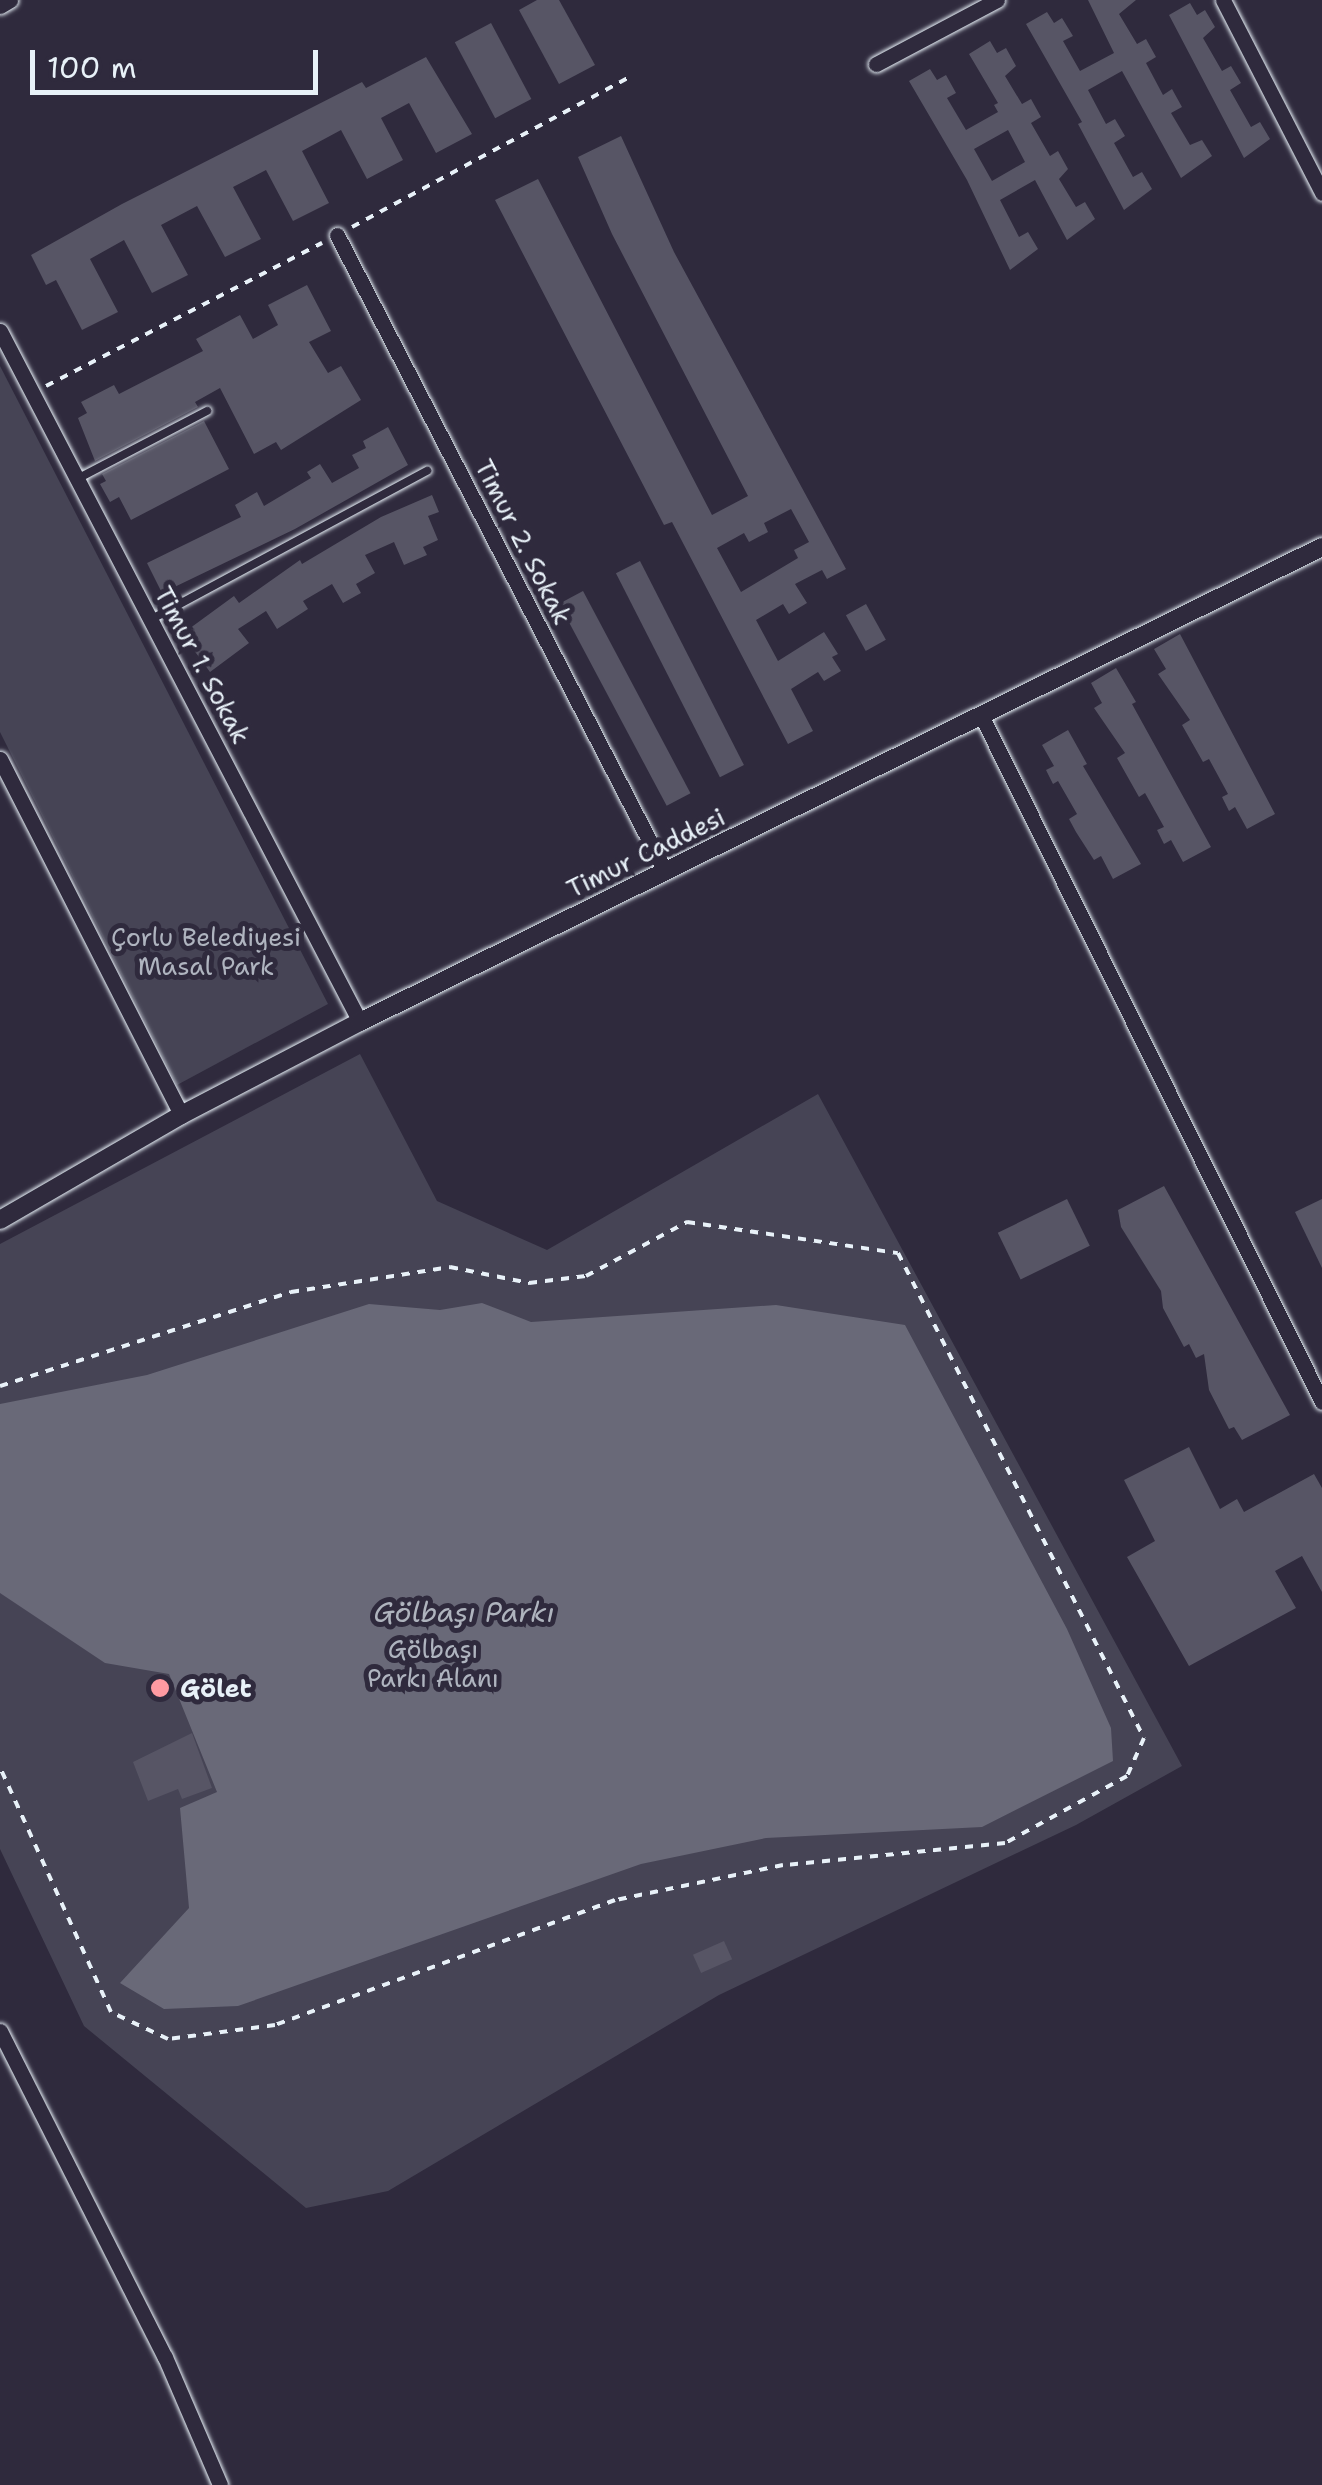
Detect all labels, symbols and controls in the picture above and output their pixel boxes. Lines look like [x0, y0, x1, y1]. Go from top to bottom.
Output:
scale bar [35, 30, 322, 92]
text: 100 m [47, 47, 137, 88]
street label: Timur 2. Sokak [469, 455, 577, 629]
street label: Timur 1. Sokak [148, 581, 256, 749]
street label: Timur Caddesi [562, 802, 730, 904]
park label: Çorlu Belediyesi Masal Park [111, 923, 301, 982]
water label: Gölbaşı Parkı [374, 1595, 554, 1629]
park label: Gölbaşı Parkı Alanı [367, 1635, 499, 1694]
place label: Gölet [180, 1673, 252, 1703]
marker: Gölet [149, 1677, 171, 1699]

